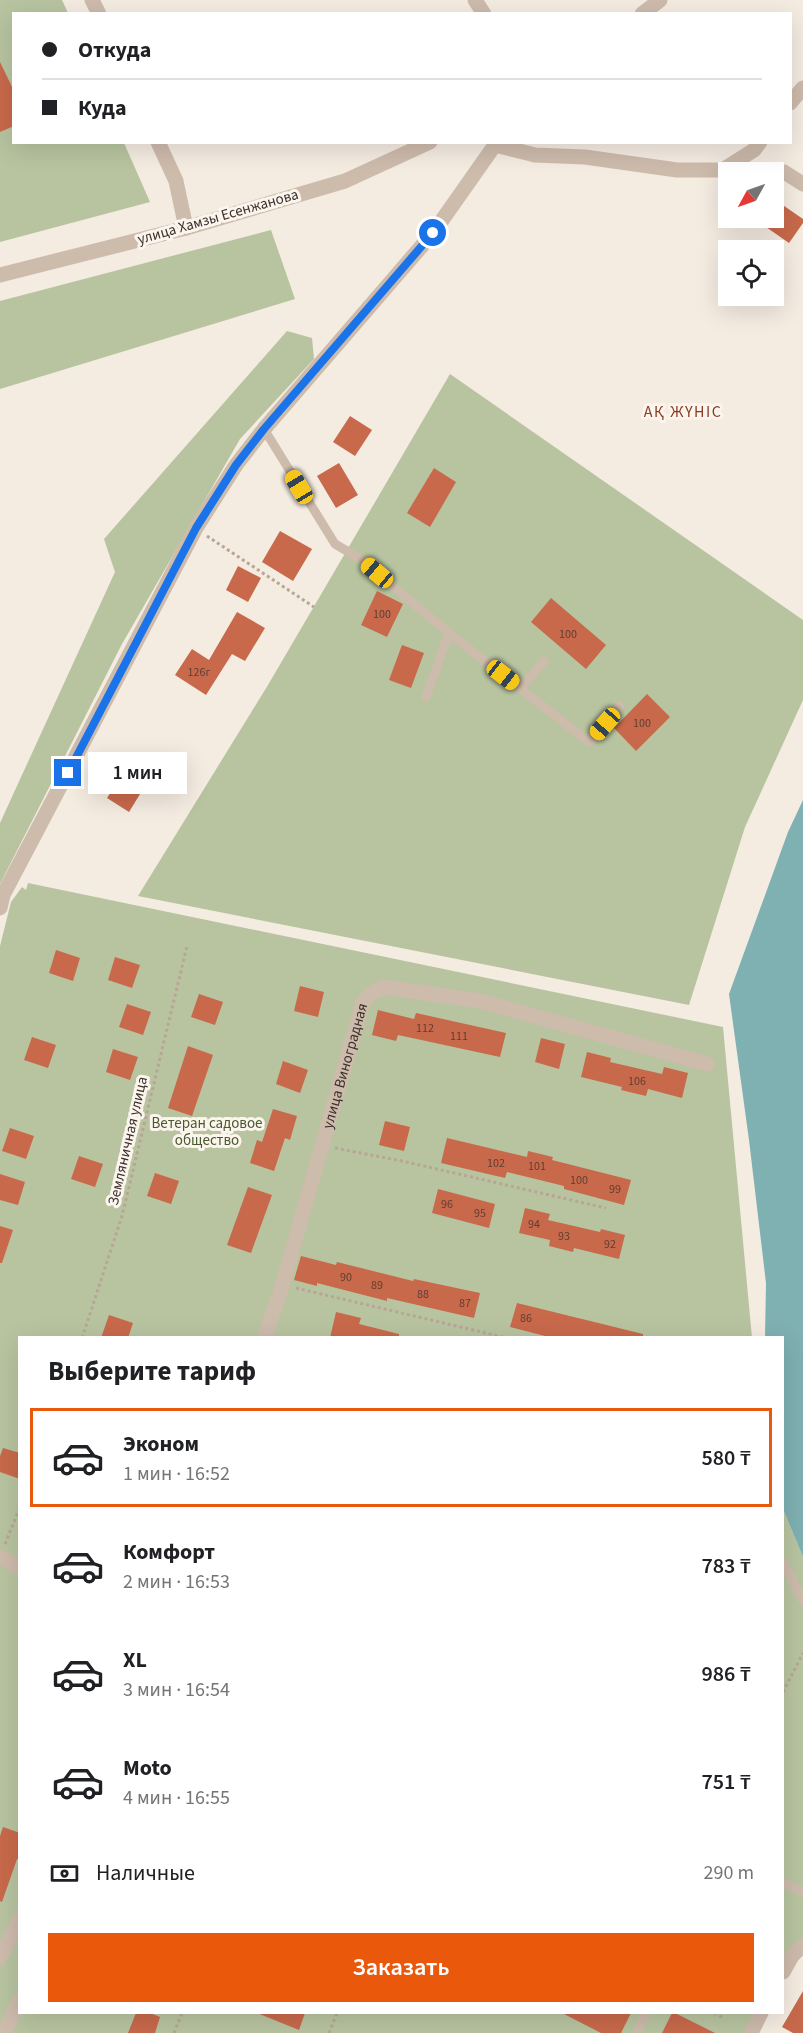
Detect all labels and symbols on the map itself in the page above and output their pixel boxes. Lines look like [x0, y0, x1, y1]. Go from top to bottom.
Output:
north arrow [718, 162, 784, 228]
street label: улица Хамзы Есенжанова [135, 184, 301, 250]
route start [419, 219, 446, 246]
district label: АҚ ЖҮНІС [644, 401, 722, 423]
car [282, 467, 316, 507]
car [357, 555, 397, 591]
house number: 100 [373, 606, 391, 623]
house number: 100 [559, 626, 577, 643]
car [483, 657, 523, 693]
house number: 126г [188, 664, 210, 681]
car [586, 705, 624, 743]
house number: 100 [633, 715, 651, 732]
callout: 1 мин [89, 752, 188, 794]
route end [54, 759, 81, 786]
street label: улица Виноградная [317, 1001, 373, 1131]
house number: 112 [416, 1020, 434, 1037]
house number: 111 [450, 1028, 468, 1045]
house number: 106 [628, 1073, 646, 1090]
street label: Земляничная улица [103, 1075, 153, 1207]
park label: Ветеран садовое общество [152, 1113, 262, 1151]
house number: 102 [487, 1155, 505, 1172]
house number: 101 [528, 1158, 546, 1175]
house number: 100 [570, 1172, 588, 1189]
house number: 99 [609, 1181, 621, 1198]
house number: 96 [441, 1196, 453, 1213]
house number: 95 [474, 1205, 486, 1222]
house number: 94 [528, 1216, 540, 1233]
house number: 93 [558, 1228, 570, 1245]
house number: 92 [604, 1236, 616, 1253]
house number: 90 [340, 1269, 352, 1286]
house number: 89 [371, 1277, 383, 1294]
house number: 88 [417, 1286, 429, 1303]
house number: 87 [459, 1295, 471, 1312]
house number: 86 [520, 1310, 532, 1327]

